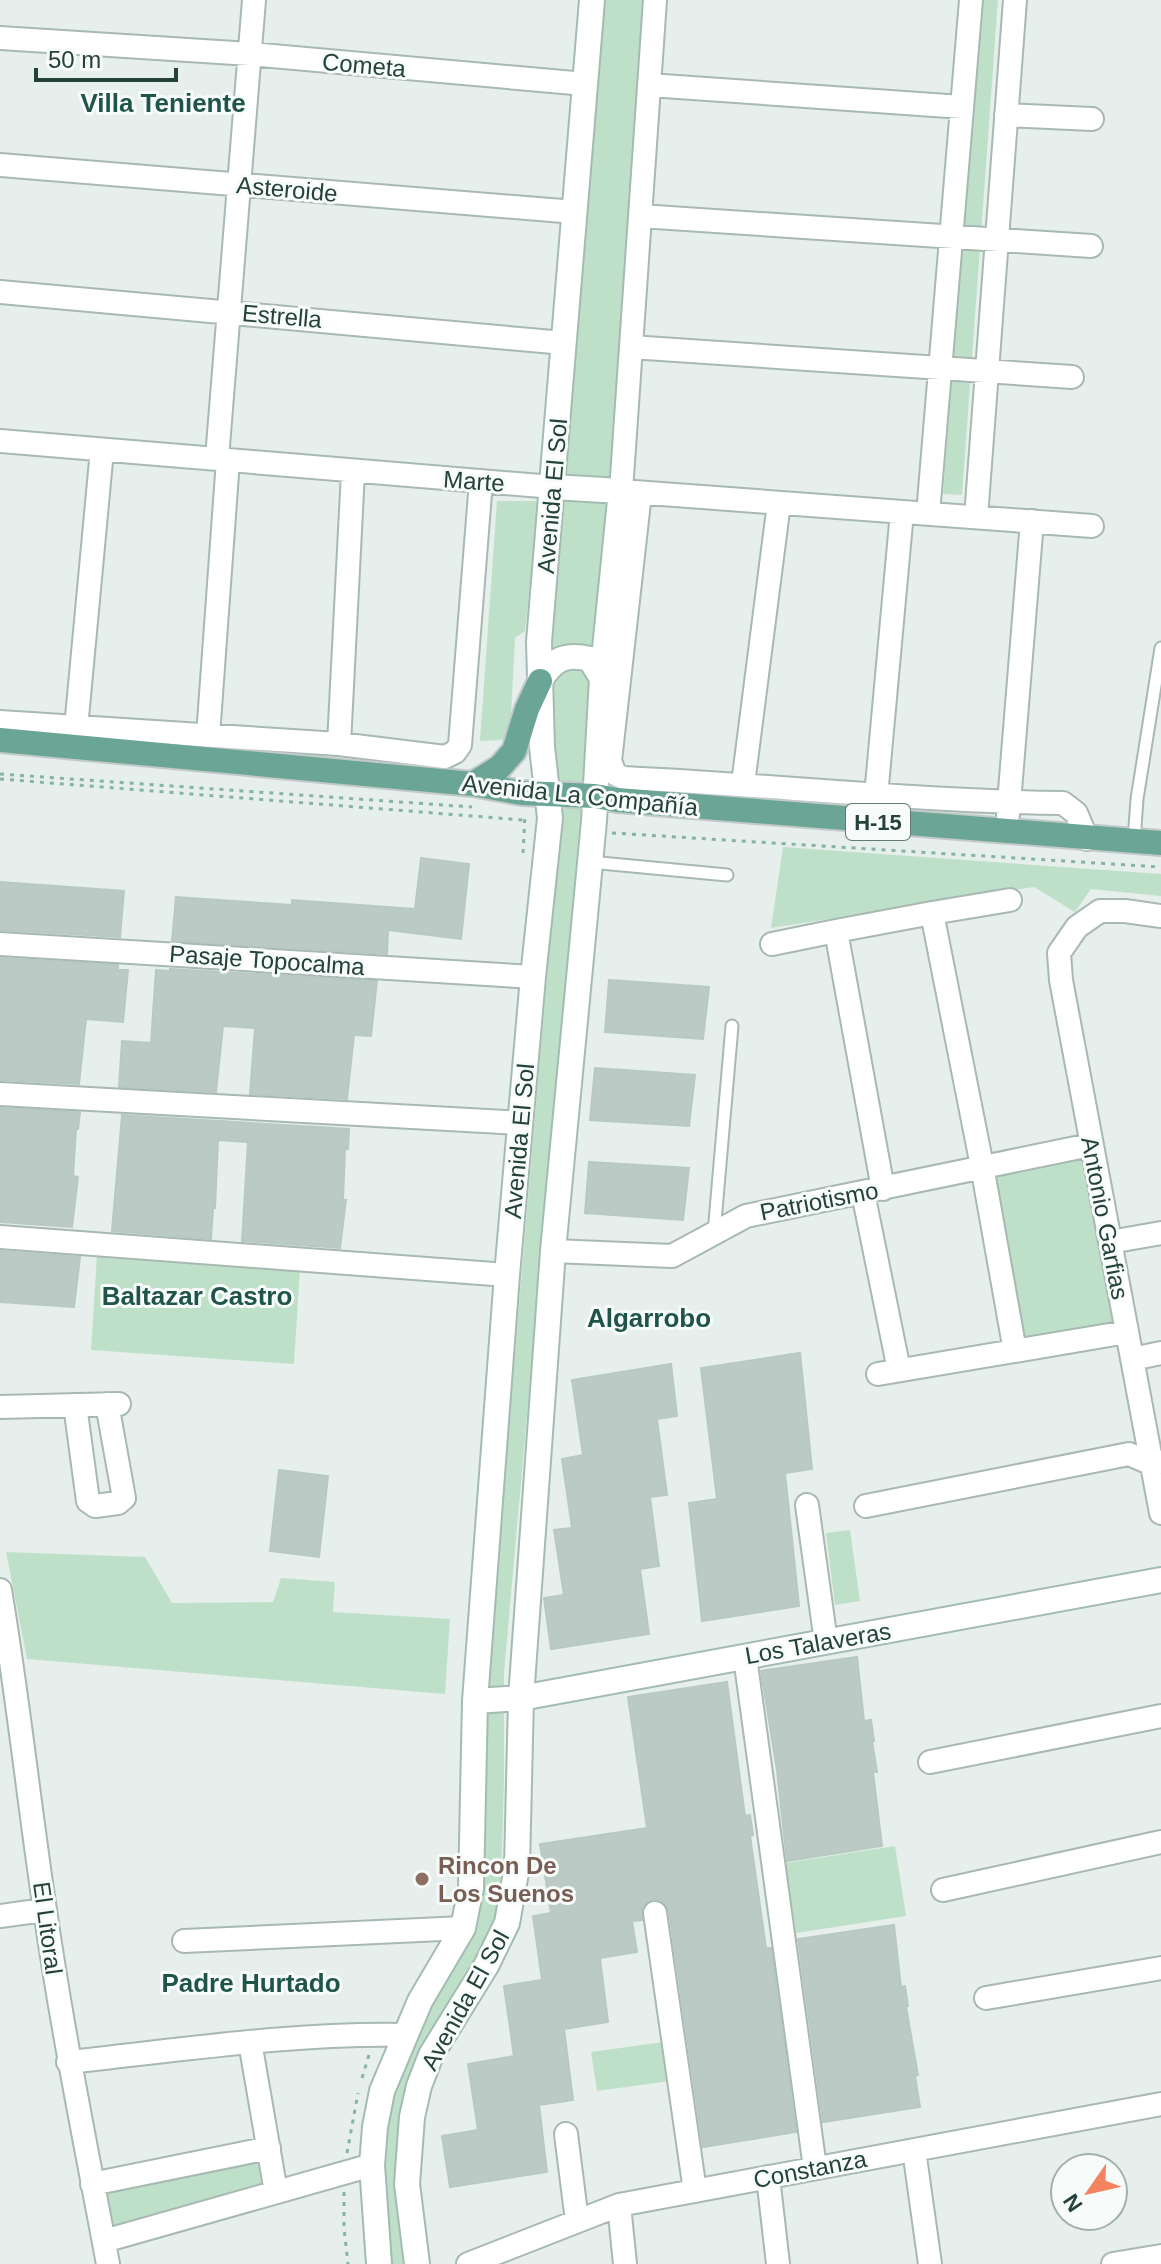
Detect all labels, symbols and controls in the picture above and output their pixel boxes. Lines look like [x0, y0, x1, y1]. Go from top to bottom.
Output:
scale bar [36, 32, 176, 82]
text: 50 m [48, 46, 101, 73]
street label: Cometa [321, 48, 408, 82]
district label: Villa Teniente [80, 88, 246, 118]
street label: Asteroide [235, 171, 339, 207]
street label: Estrella [241, 299, 324, 333]
street label: Avenida El Sol [532, 417, 572, 575]
street label: Marte [442, 465, 506, 497]
street label: Avenida La Compañía [461, 769, 700, 821]
road number: H-15 [846, 804, 910, 840]
street label: Pasaje Topocalma [168, 940, 366, 980]
street label: Avenida El Sol [499, 1062, 539, 1220]
street label: Antonio Garfias [1076, 1134, 1134, 1302]
street label: Patriotismo [758, 1176, 880, 1226]
district label: Baltazar Castro [102, 1281, 292, 1311]
district label: Algarrobo [587, 1303, 711, 1333]
street label: Los Talaveras [743, 1617, 893, 1669]
place label: Rincon De Los Suenos [438, 1852, 574, 1907]
marker: Rincon De Los Suenos [413, 1870, 431, 1888]
street label: El Litoral [28, 1880, 68, 1976]
street label: Avenida El Sol [415, 1925, 515, 2075]
district label: Padre Hurtado [161, 1968, 341, 1998]
street label: Constanza [751, 2145, 870, 2193]
north arrow [1049, 2152, 1129, 2232]
text: N [1058, 2189, 1088, 2216]

